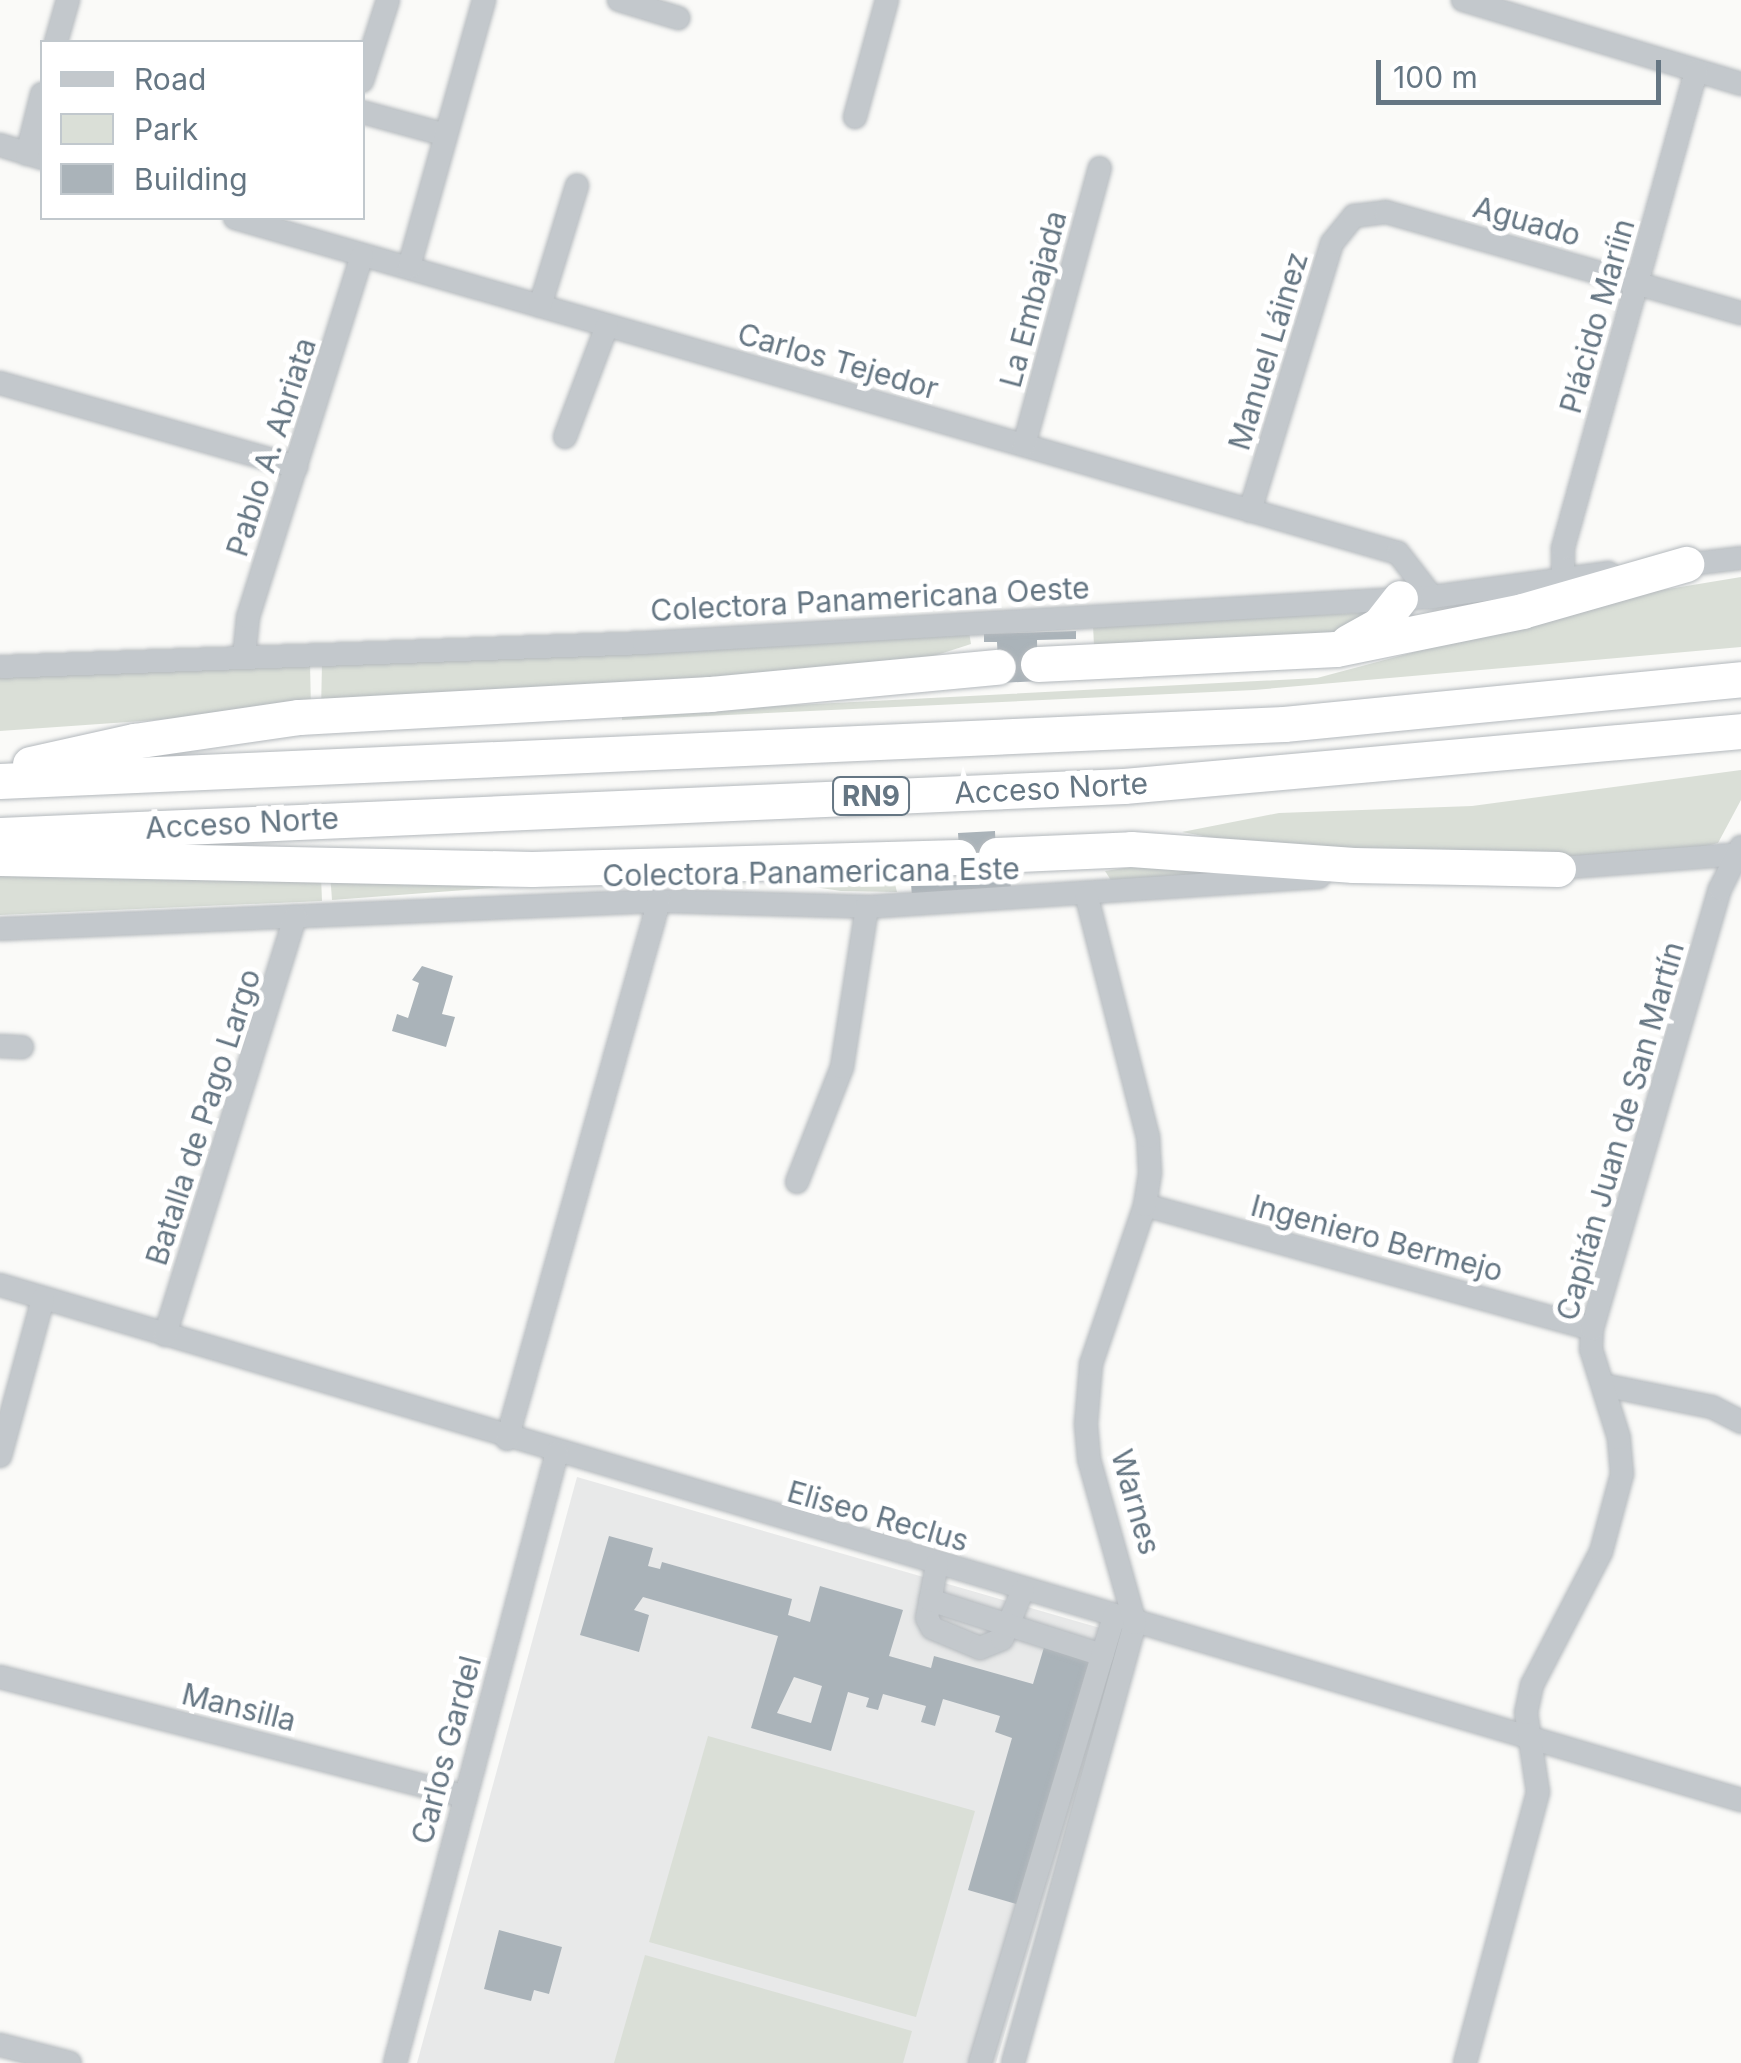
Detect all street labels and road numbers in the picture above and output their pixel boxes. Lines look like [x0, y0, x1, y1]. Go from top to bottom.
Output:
street label: Aguado [1469, 189, 1585, 253]
street label: La Embajada [992, 207, 1074, 391]
street label: Plácido Maríin [1552, 215, 1642, 417]
street label: Manuel Láinez [1221, 248, 1315, 454]
street label: Carlos Tejedor [734, 315, 942, 407]
street label: Pablo A. Abriata [219, 333, 323, 561]
street label: Colectora Panamericana Oeste [649, 570, 1091, 628]
street label: Acceso Norte [953, 765, 1149, 811]
road number: RN9 [831, 773, 911, 819]
street label: Acceso Norte [144, 800, 340, 846]
street label: Colectora Panamericana Este [602, 850, 1020, 894]
street label: Capitán Juan de San Martín [1549, 937, 1691, 1325]
street label: Batalla de Pago Largo [138, 964, 268, 1270]
street label: Ingeniero Bermejo [1247, 1187, 1507, 1289]
street label: Warnes [1104, 1445, 1168, 1559]
street label: Eliseo Reclus [783, 1473, 973, 1559]
street label: Carlos Gardel [404, 1652, 488, 1848]
street label: Mansilla [178, 1675, 300, 1739]

